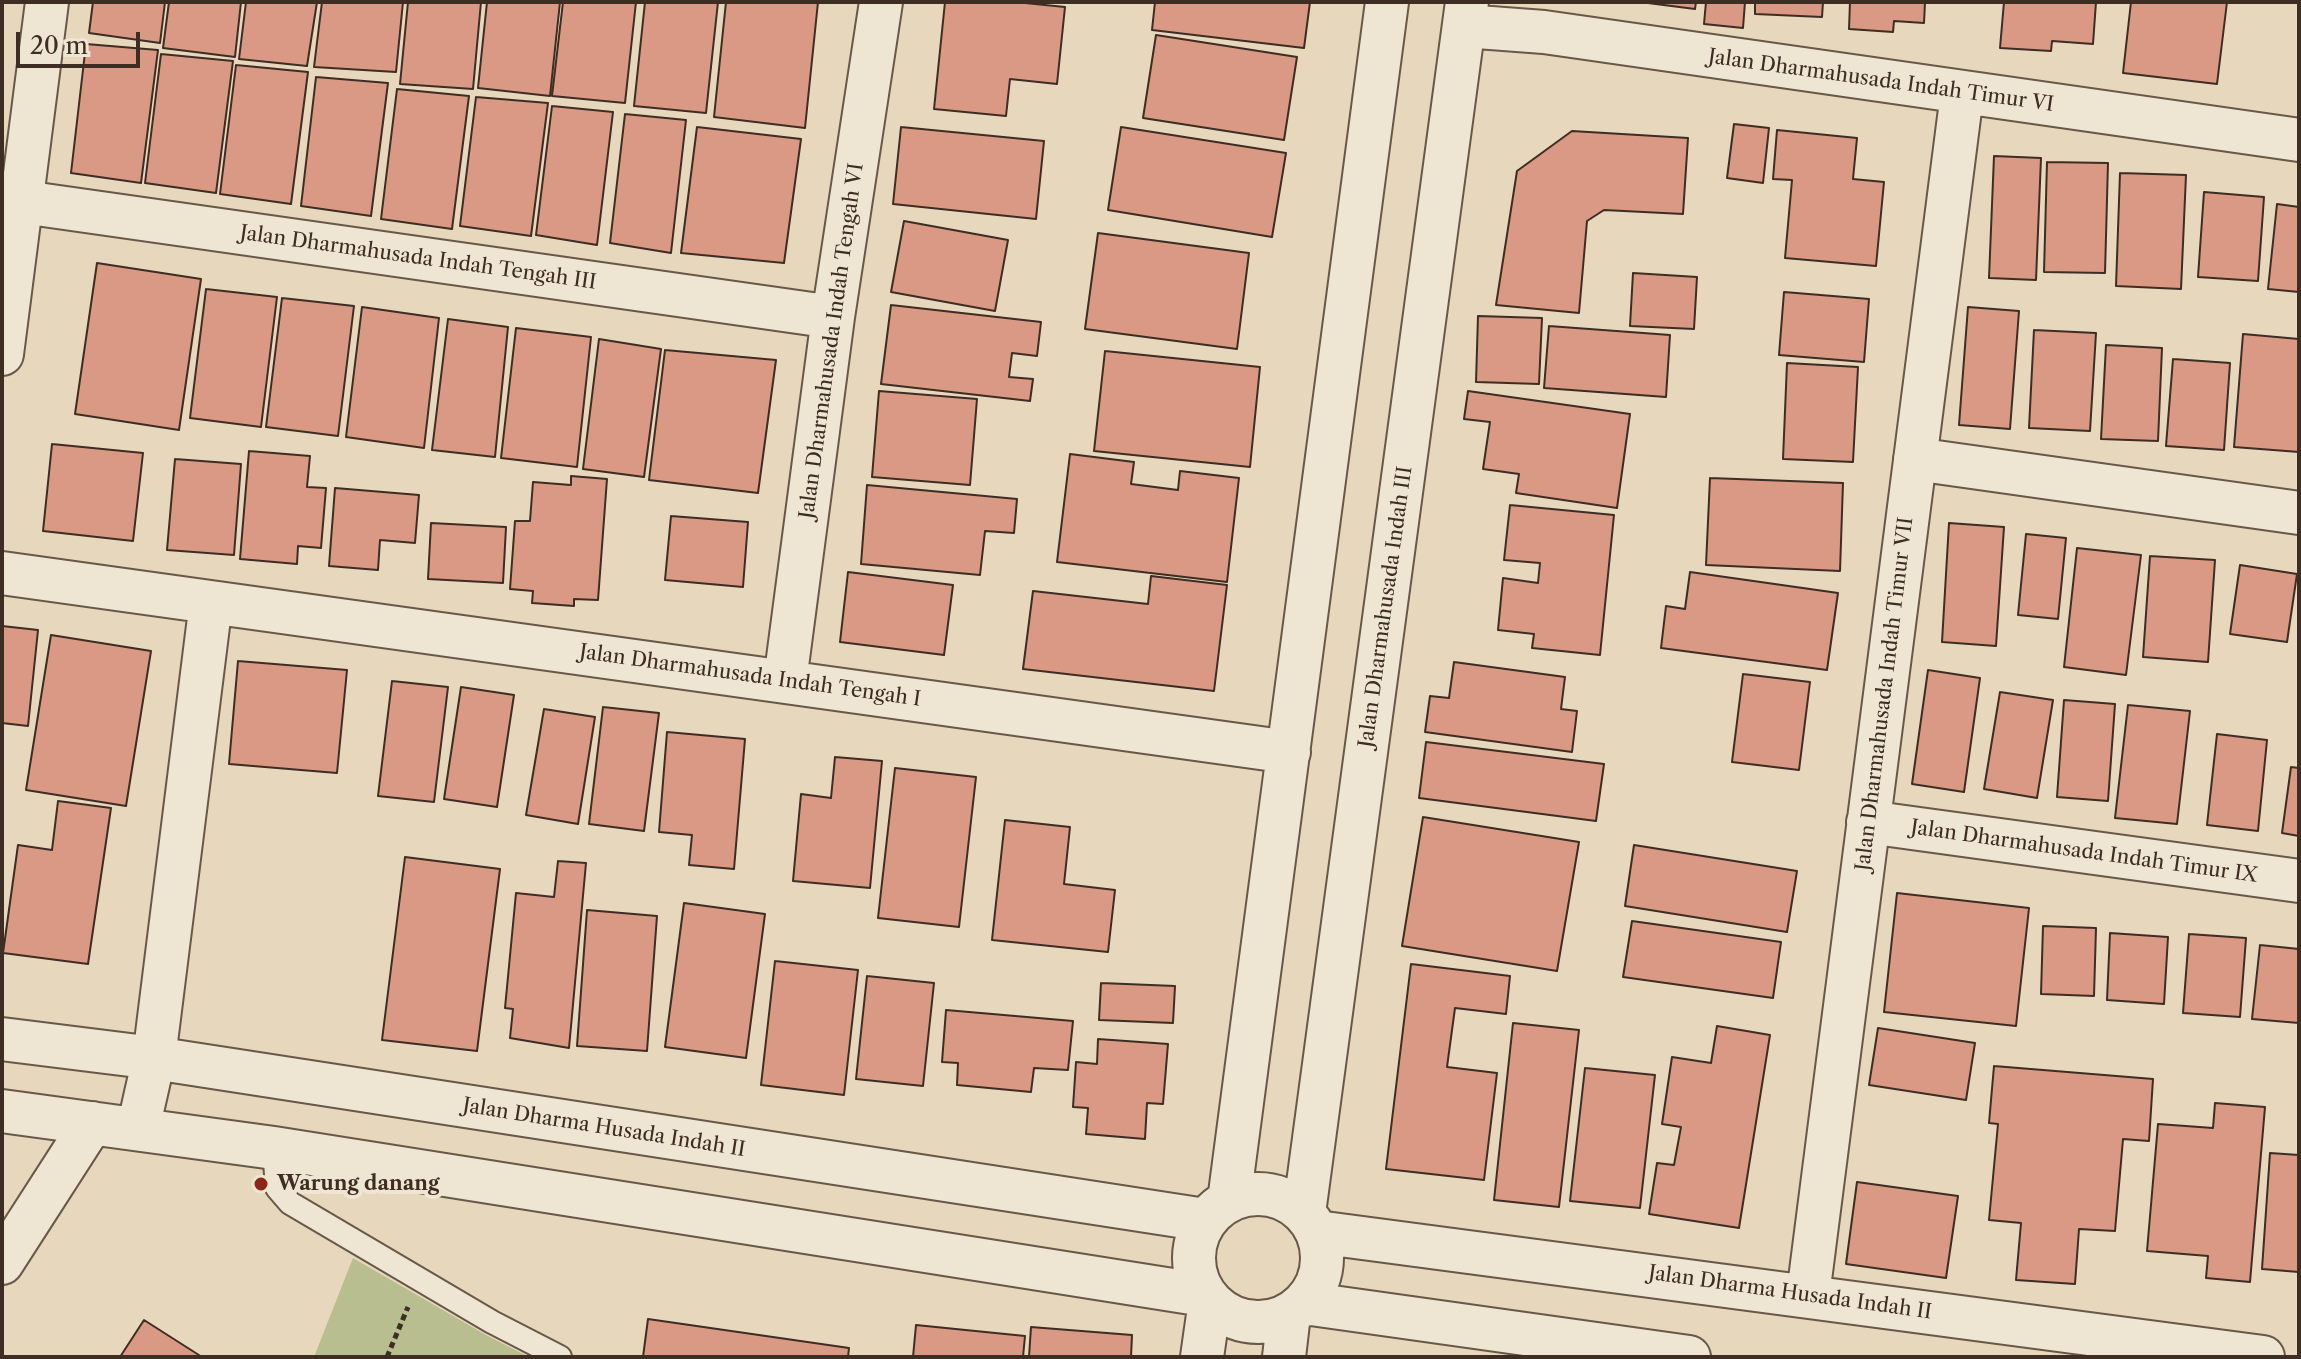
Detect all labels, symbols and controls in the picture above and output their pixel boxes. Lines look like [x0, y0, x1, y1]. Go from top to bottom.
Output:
scale bar [20, 16, 144, 66]
text: 20 m [30, 31, 88, 60]
street label: Jalan Dharmahusada Indah Timur VI [1707, 45, 2055, 117]
street label: Jalan Dharmahusada Indah Tengah VI [795, 162, 869, 520]
street label: Jalan Dharmahusada Indah Tengah III [238, 221, 598, 295]
street label: Jalan Dharmahusada Indah III [1354, 465, 1418, 749]
street label: Jalan Dharmahusada Indah Timur VII [1851, 516, 1919, 872]
street label: Jalan Dharmahusada Indah Tengah I [578, 640, 922, 712]
street label: Jalan Dharmahusada Indah Timur IX [1909, 816, 2259, 888]
street label: Jalan Dharma Husada Indah II [461, 1094, 747, 1162]
place label: Warung danang [277, 1172, 440, 1196]
marker: Warung danang [252, 1175, 270, 1193]
street label: Jalan Dharma Husada Indah II [1647, 1261, 1933, 1325]

